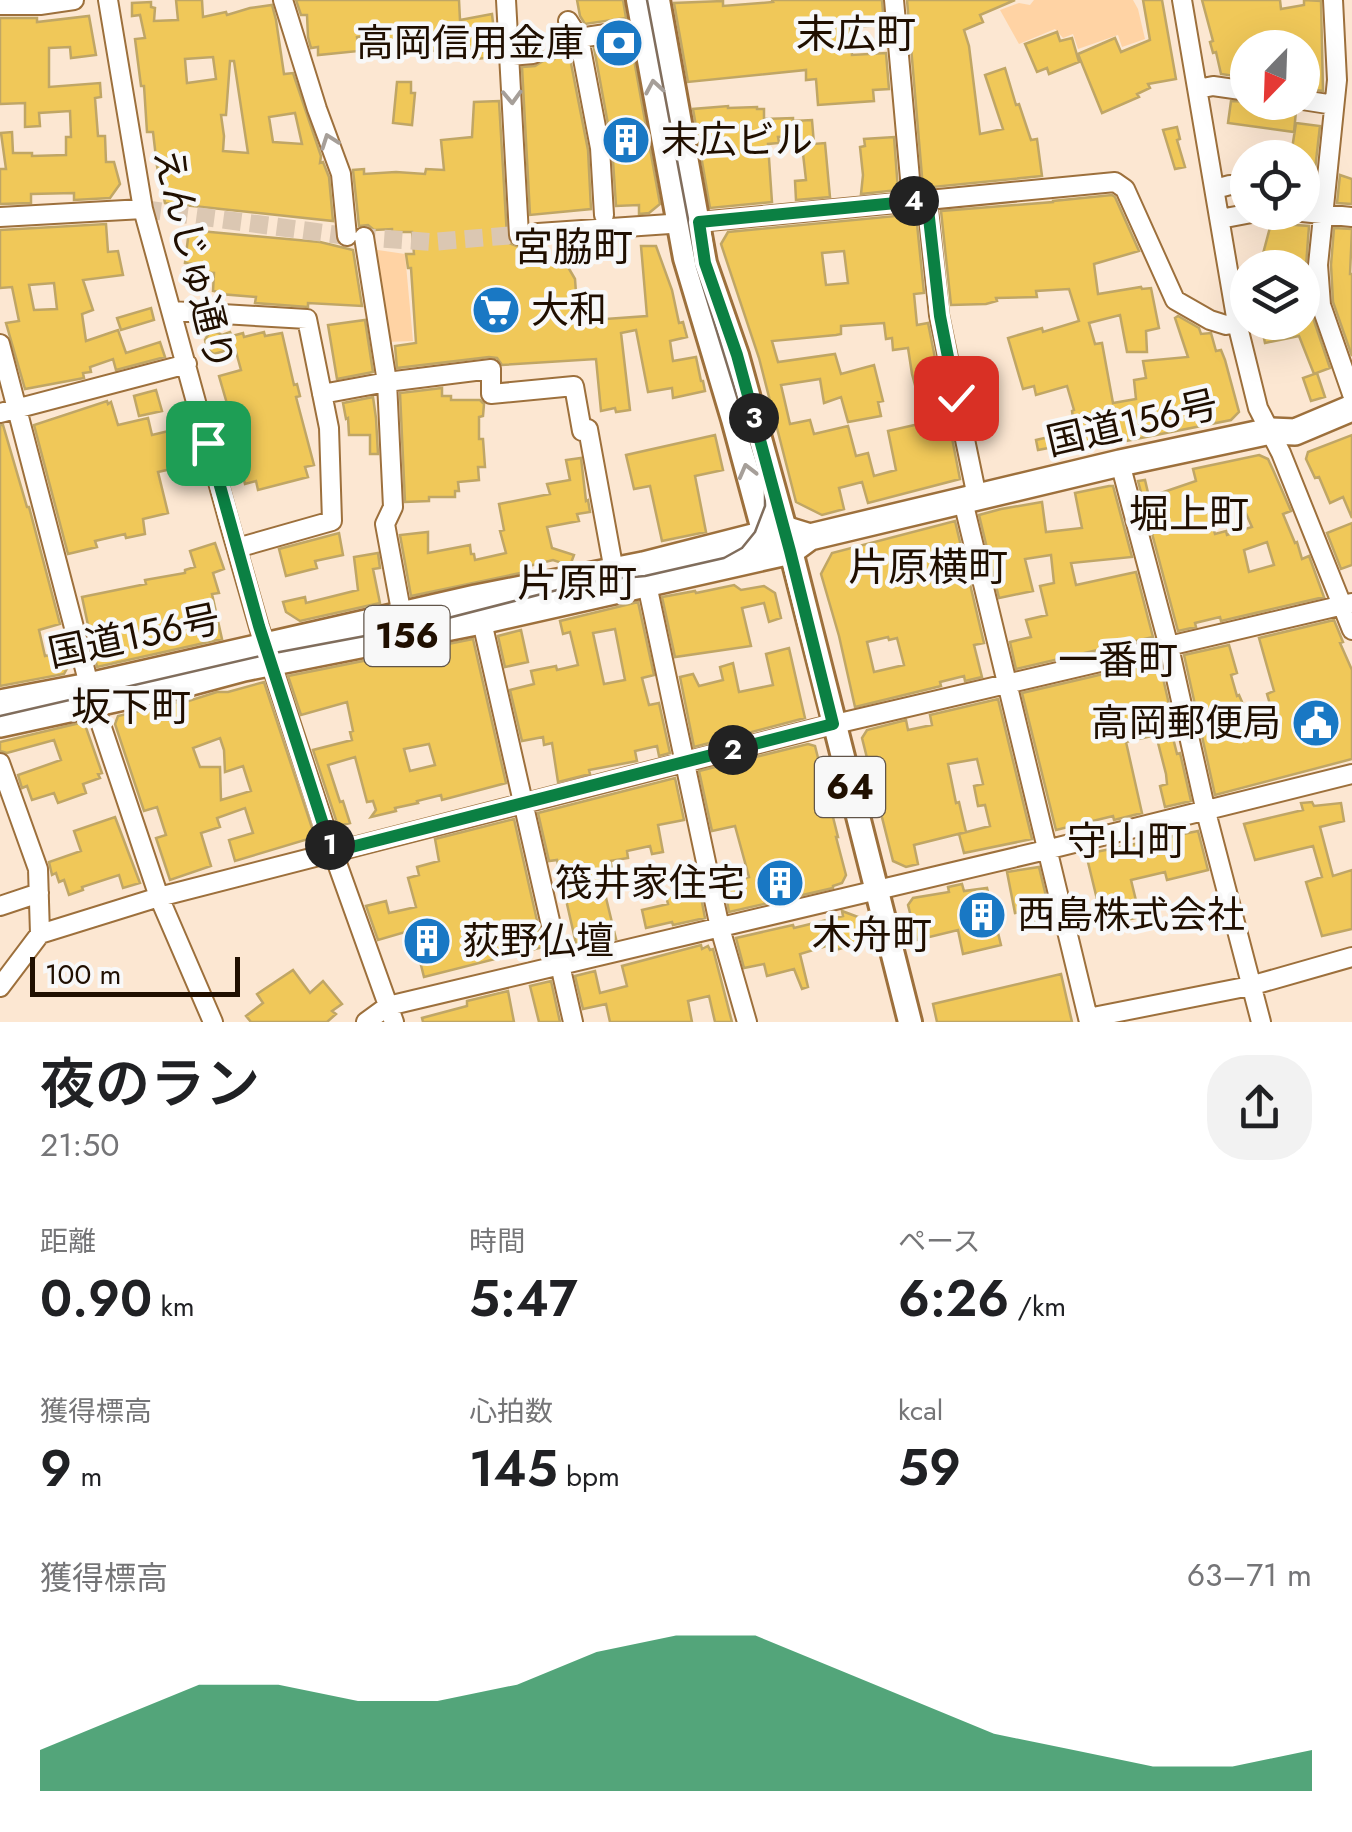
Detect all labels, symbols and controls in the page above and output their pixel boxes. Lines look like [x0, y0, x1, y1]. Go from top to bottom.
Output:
district label: 末広町 [796, 5, 916, 63]
place label: 高岡信用金庫 [356, 15, 584, 70]
bank icon: 高岡信用金庫 [593, 17, 645, 69]
north arrow [1230, 30, 1320, 120]
map controls [1230, 30, 1320, 340]
one-way arrow [644, 79, 665, 95]
one-way arrow [502, 90, 523, 106]
place label: 末広ビル [661, 112, 813, 167]
building icon: 末広ビル [600, 114, 652, 166]
one-way arrow [320, 133, 341, 150]
button: locate [1230, 140, 1320, 230]
street label: えんじゅ通り [140, 142, 249, 376]
pin: 4 [889, 176, 939, 226]
text: 4 [904, 180, 924, 221]
district label: 宮脇町 [513, 218, 633, 276]
button: layers [1230, 250, 1320, 340]
place label: 大和 [531, 282, 607, 337]
supermarket icon: 大和 [470, 284, 522, 336]
pin [914, 356, 999, 441]
icon: check [929, 371, 984, 426]
street label: 国道156号 [1041, 376, 1223, 469]
pin: 3 [729, 393, 779, 443]
text: 3 [745, 397, 763, 438]
pin [166, 401, 251, 486]
icon: arrive [181, 416, 236, 471]
one-way arrow [737, 463, 758, 480]
district label: 堀上町 [1129, 485, 1249, 543]
district label: 片原横町 [848, 538, 1008, 596]
district label: 片原町 [517, 554, 637, 612]
street label: 国道156号 [43, 590, 225, 681]
road number: 156 [364, 606, 450, 666]
district label: 一番町 [1058, 631, 1178, 689]
district label: 坂下町 [71, 678, 191, 736]
place label: 高岡郵便局 [1091, 695, 1281, 750]
public building icon: 高岡郵便局 [1290, 697, 1342, 749]
pin: 2 [708, 725, 758, 775]
text: 2 [724, 729, 742, 770]
road number: 64 [815, 757, 885, 817]
district label: 守山町 [1067, 812, 1187, 870]
pin: 1 [305, 820, 355, 870]
text: 1 [323, 824, 337, 865]
place label: 筏井家住宅 [555, 855, 745, 910]
building icon: 筏井家住宅 [754, 857, 806, 909]
place label: 西島株式会社 [1017, 887, 1245, 942]
building icon: 西島株式会社 [956, 889, 1008, 941]
district label: 木舟町 [812, 906, 932, 964]
place label: 荻野仏壇 [462, 913, 614, 968]
building icon: 荻野仏壇 [401, 915, 453, 967]
scale bar [30, 952, 240, 996]
text: 100 m [45, 954, 121, 995]
text: 夜のラン [40, 1044, 260, 1124]
button: share [1207, 1055, 1312, 1160]
text: 21:50 [40, 1122, 119, 1168]
text: 距離 [40, 1221, 96, 1262]
text: 時間 [469, 1221, 525, 1262]
text: ペース [898, 1221, 981, 1262]
text: 0.90 [40, 1262, 152, 1335]
text: 5:47 [469, 1262, 578, 1335]
text: 6:26 [898, 1262, 1009, 1335]
text: km [152, 1286, 195, 1327]
text: /km [1009, 1286, 1066, 1327]
text: kcal [898, 1390, 943, 1431]
text: 獲得標高 [40, 1391, 152, 1432]
text: 心拍数 [469, 1391, 553, 1432]
text: 59 [898, 1431, 961, 1504]
text: 9 [40, 1432, 72, 1505]
text: 145 [469, 1432, 558, 1505]
text: m [72, 1456, 102, 1497]
text: bpm [558, 1456, 620, 1497]
text: 63–71 m [1187, 1552, 1312, 1598]
text: 獲得標高 [40, 1555, 168, 1601]

